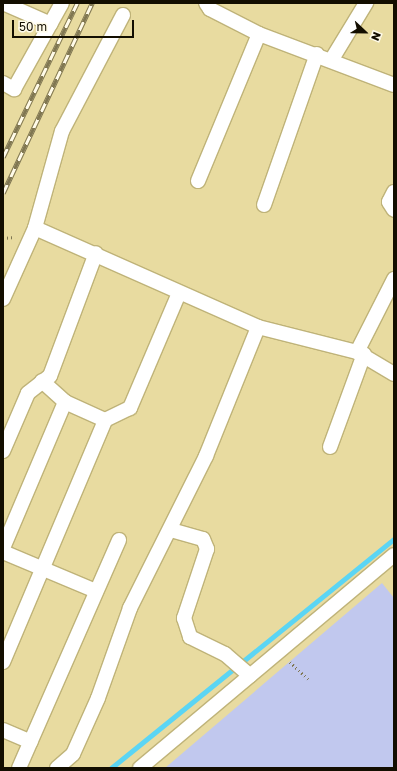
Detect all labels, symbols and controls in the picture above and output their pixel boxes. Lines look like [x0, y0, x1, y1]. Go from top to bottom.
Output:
scale bar [14, 12, 136, 38]
north arrow [345, 12, 385, 52]
text: 50 m [19, 19, 47, 34]
text: N [369, 30, 384, 43]

